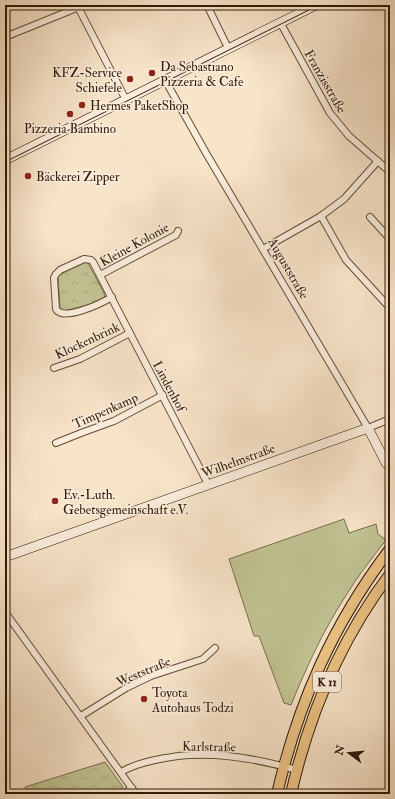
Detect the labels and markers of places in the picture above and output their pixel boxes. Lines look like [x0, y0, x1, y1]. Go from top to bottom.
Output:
place label: Da Sebastiano Pizzeria & Cafe [160, 59, 244, 90]
place label: KFZ-Service Schiefele [52, 65, 123, 96]
marker: Da Sebastiano Pizzeria & Cafe [147, 68, 157, 78]
marker: KFZ-Service Schiefele [125, 74, 135, 84]
place label: Hermes PaketShop [90, 98, 189, 115]
marker: Hermes PaketShop [77, 100, 87, 110]
marker: Pizzeria Bambino [65, 109, 75, 119]
place label: Pizzeria Bambino [24, 121, 116, 137]
place label: Bäckerei Zipper [36, 169, 120, 186]
marker: Bäckerei Zipper [23, 171, 33, 181]
place label: Ev.-Luth. Gebetsgemeinschaft e.V. [63, 487, 188, 518]
marker: Ev.-Luth. Gebetsgemeinschaft e.V. [50, 496, 60, 506]
place label: Toyota Autohaus Todzi [151, 685, 234, 716]
marker: Toyota Autohaus Todzi [139, 694, 149, 704]

